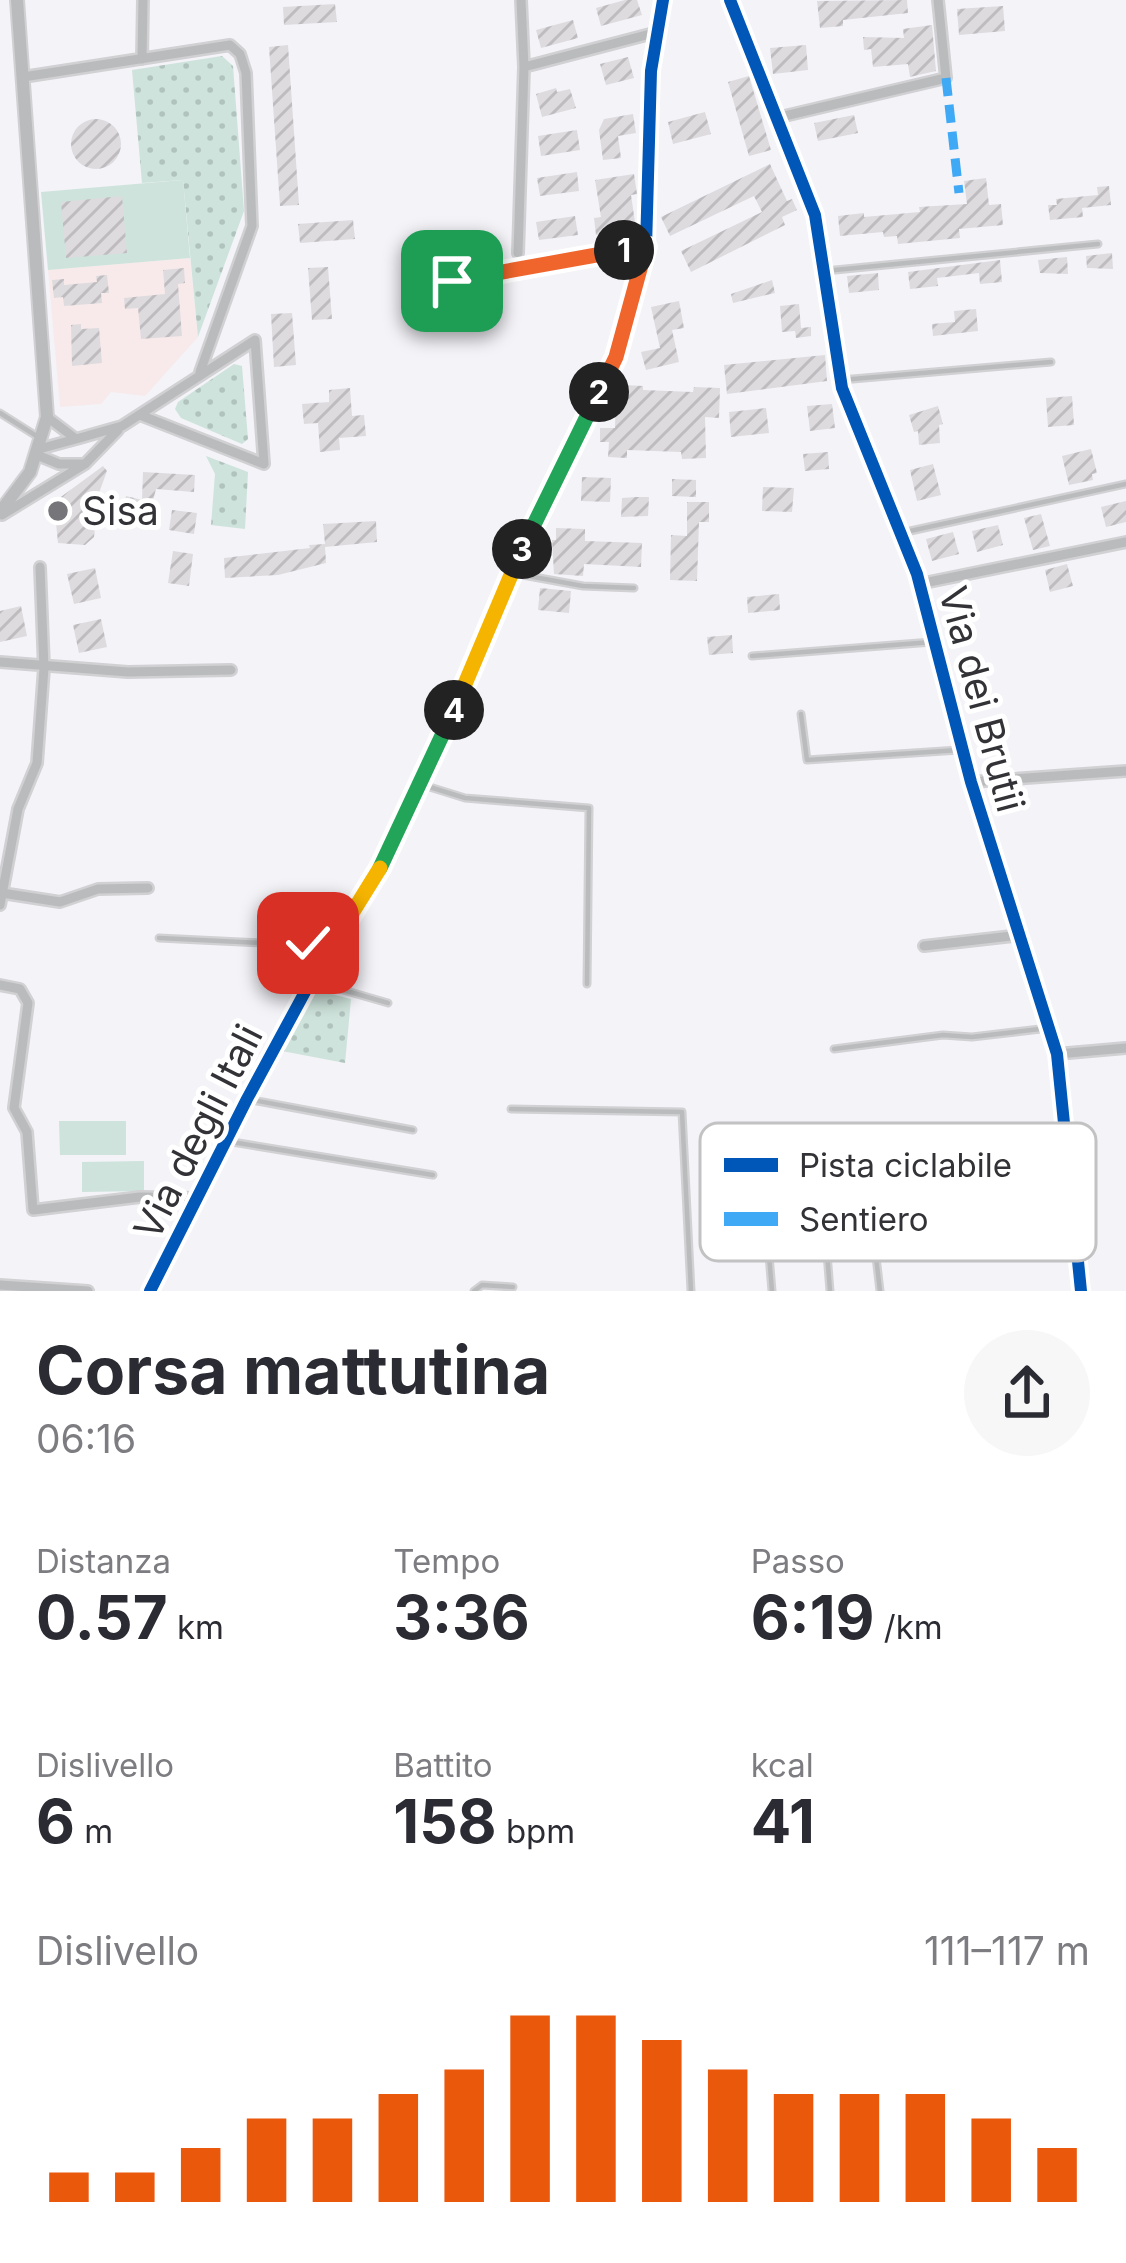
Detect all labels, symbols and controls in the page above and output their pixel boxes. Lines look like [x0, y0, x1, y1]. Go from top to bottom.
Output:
pin: 1 [594, 220, 654, 280]
pin [401, 230, 503, 332]
text: 1 [617, 230, 631, 270]
icon: arrive [419, 248, 485, 314]
pin: 2 [569, 362, 629, 422]
text: 2 [589, 372, 609, 412]
place label: Sisa [82, 487, 159, 534]
marker: Sisa [45, 498, 71, 524]
pin: 3 [492, 519, 552, 579]
text: 3 [511, 529, 533, 569]
street label: Via dei Brutii [930, 581, 1035, 817]
pin: 4 [424, 680, 484, 740]
text: 4 [443, 690, 465, 730]
pin [257, 892, 359, 994]
icon: check [275, 910, 341, 976]
street label: Via degli Itali [123, 1017, 272, 1247]
legend [700, 1123, 1096, 1261]
text: Pista ciclabile [799, 1145, 1012, 1185]
text: Sentiero [799, 1199, 929, 1239]
text: Corsa mattutina [36, 1330, 550, 1410]
button: share [964, 1330, 1090, 1456]
text: 06:16 [36, 1415, 136, 1462]
text: Distanza [36, 1541, 171, 1581]
text: Tempo [393, 1541, 500, 1581]
text: Passo [751, 1541, 845, 1581]
text: 0.57 [36, 1581, 168, 1653]
text: 3:36 [393, 1581, 530, 1653]
text: 6:19 [751, 1581, 875, 1653]
text: km [168, 1607, 224, 1647]
text: /km [875, 1607, 943, 1647]
text: Dislivello [36, 1745, 174, 1785]
text: Battito [393, 1745, 493, 1785]
text: kcal [751, 1745, 814, 1785]
text: 6 [36, 1785, 75, 1857]
text: 158 [393, 1785, 497, 1857]
text: 41 [751, 1785, 815, 1857]
text: m [75, 1811, 113, 1851]
text: bpm [497, 1811, 575, 1851]
text: Dislivello [36, 1927, 199, 1974]
text: 111–117 m [924, 1927, 1090, 1974]

